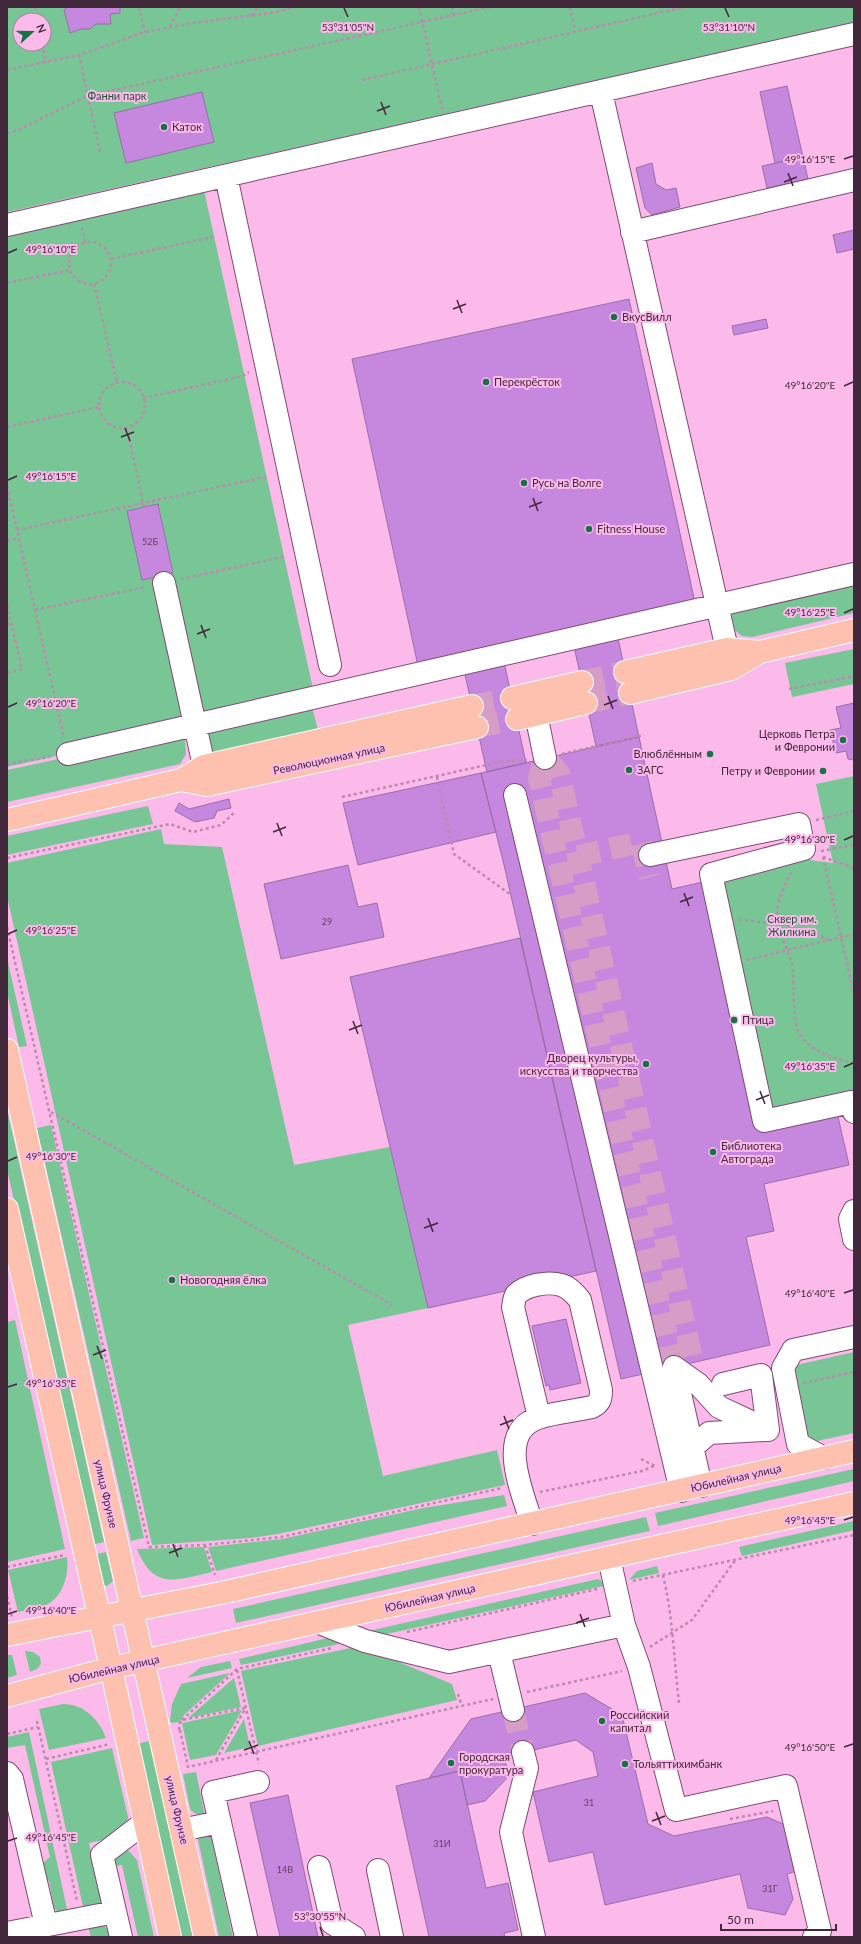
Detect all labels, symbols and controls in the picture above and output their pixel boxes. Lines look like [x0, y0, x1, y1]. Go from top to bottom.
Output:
north arrow [12, 12, 52, 52]
text: 53°31'05"N [322, 21, 374, 33]
text: 53°31'10"N [703, 21, 755, 33]
text: N [34, 22, 49, 35]
park label: Фанни парк [88, 89, 147, 102]
place label: Каток [172, 120, 202, 133]
marker: Каток [159, 122, 169, 132]
text: 49°16'15"E [785, 153, 835, 165]
text: 49°16'10"E [26, 243, 76, 255]
place label: ВкусВилл [622, 310, 672, 323]
marker: ВкусВилл [609, 312, 619, 322]
place label: Перекрёсток [494, 375, 560, 388]
marker: Перекрёсток [481, 377, 491, 387]
text: 49°16'20"E [785, 379, 835, 391]
text: 49°16'15"E [26, 470, 76, 482]
place label: Русь на Волге [532, 476, 602, 489]
marker: Русь на Волге [519, 478, 529, 488]
place label: Fitness House [597, 522, 665, 535]
marker: Fitness House [584, 524, 594, 534]
house number: 52Б [142, 536, 158, 547]
text: 49°16'25"E [785, 606, 835, 618]
text: 49°16'20"E [26, 697, 76, 709]
place label: Церковь Петра и Февронии [759, 727, 835, 753]
marker: Церковь Петра и Февронии [838, 735, 848, 745]
street label: Революционная улица [272, 740, 386, 777]
place label: Влюблённым [633, 747, 702, 760]
marker: Влюблённым [705, 749, 715, 759]
place label: ЗАГС [637, 763, 664, 776]
place label: Петру и Февронии [721, 764, 815, 777]
marker: ЗАГС [624, 765, 634, 775]
marker: Петру и Февронии [818, 766, 828, 776]
text: 49°16'30"E [785, 833, 835, 845]
park label: Сквер им. Жилкина [767, 912, 817, 938]
house number: 29 [322, 916, 332, 927]
text: 49°16'25"E [26, 924, 76, 936]
place label: Птица [742, 1013, 774, 1026]
marker: Птица [729, 1015, 739, 1025]
place label: Дворец культуры, искусства и творчества [520, 1051, 638, 1077]
marker: Дворец культуры, искусства и творчества [641, 1059, 651, 1069]
text: 49°16'35"E [785, 1060, 835, 1072]
place label: Библиотека Автограда [721, 1139, 781, 1165]
marker: Библиотека Автограда [708, 1147, 718, 1157]
text: 49°16'30"E [26, 1150, 76, 1162]
place label: Новогодняя ёлка [180, 1273, 267, 1286]
marker: Новогодняя ёлка [167, 1275, 177, 1285]
text: 49°16'40"E [785, 1287, 835, 1299]
text: 49°16'35"E [26, 1377, 76, 1389]
street label: улица Фрунзе [92, 1458, 121, 1530]
street label: Юбилейная улица [689, 1461, 783, 1494]
text: 49°16'45"E [785, 1514, 835, 1526]
street label: Юбилейная улица [383, 1581, 477, 1614]
text: 49°16'40"E [26, 1604, 76, 1616]
street label: Юбилейная улица [67, 1652, 161, 1685]
place label: Российский капитал [610, 1708, 669, 1734]
marker: Российский капитал [597, 1716, 607, 1726]
text: 49°16'50"E [785, 1741, 835, 1753]
place label: Городская прокуратура [459, 1750, 523, 1776]
place label: Тольяттихимбанк [633, 1757, 722, 1770]
marker: Городская прокуратура [446, 1758, 456, 1768]
marker: Тольяттихимбанк [620, 1759, 630, 1769]
street label: улица Фрунзе [163, 1774, 192, 1846]
house number: 31 [584, 1797, 594, 1808]
text: 49°16'45"E [26, 1831, 76, 1843]
house number: 31И [433, 1838, 451, 1849]
house number: 14В [277, 1864, 293, 1875]
house number: 31Г [762, 1883, 778, 1894]
scale bar [721, 1906, 836, 1932]
text: 53°30'55"N [294, 1910, 346, 1922]
text: 50 m [727, 1912, 754, 1927]

